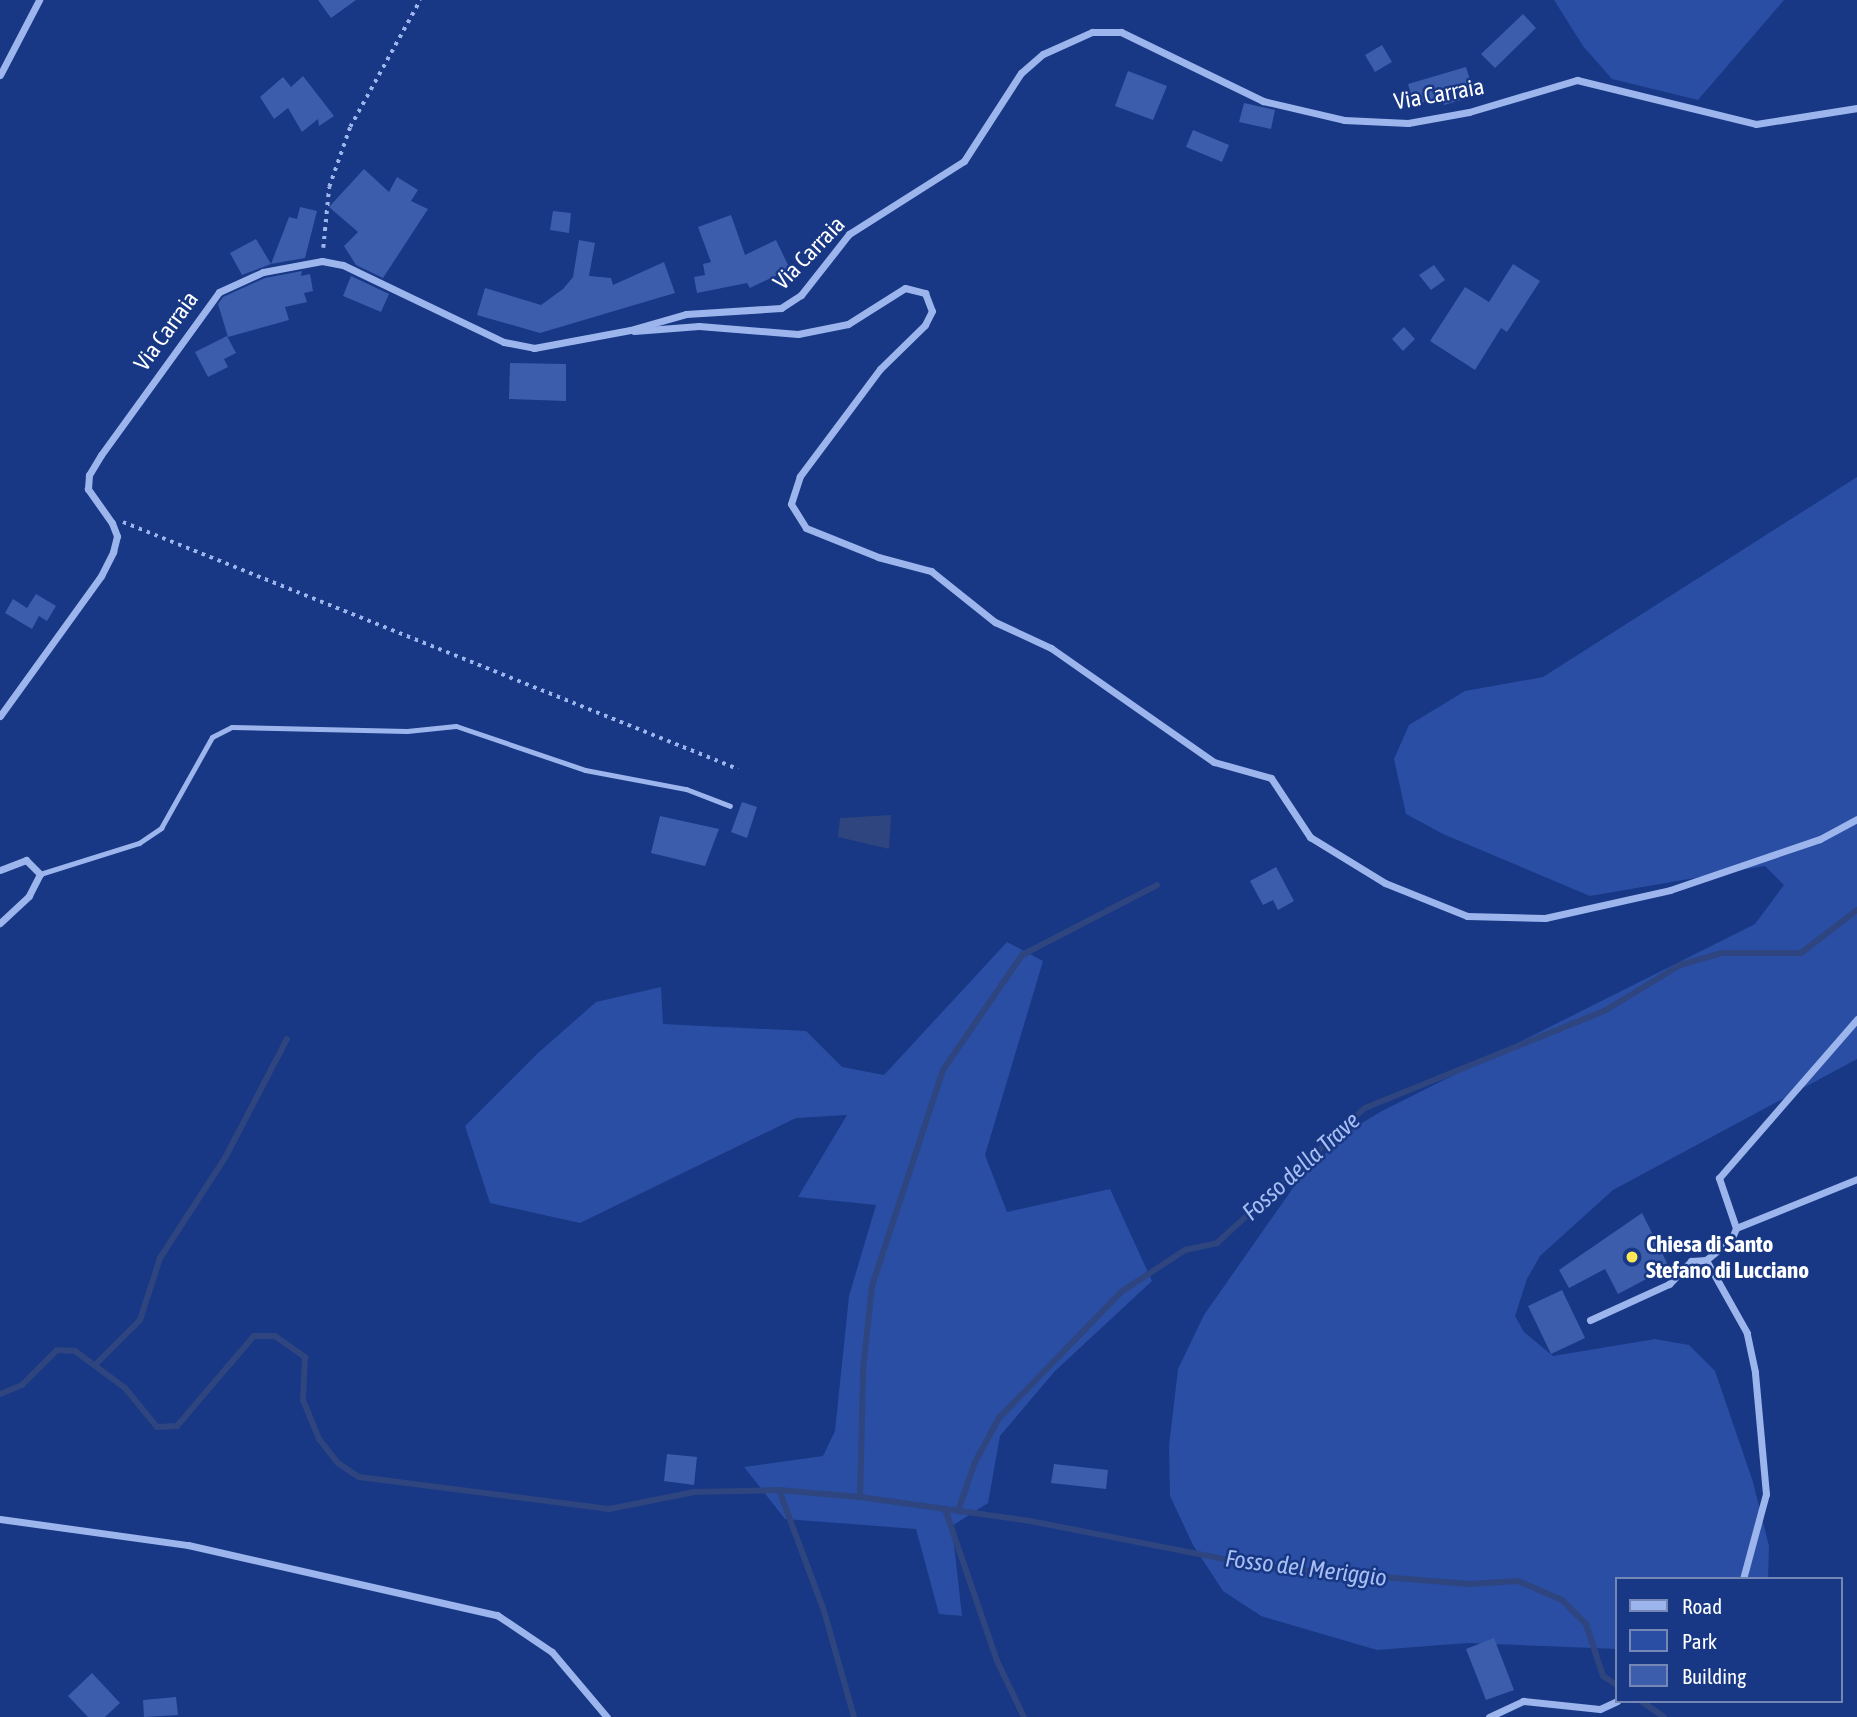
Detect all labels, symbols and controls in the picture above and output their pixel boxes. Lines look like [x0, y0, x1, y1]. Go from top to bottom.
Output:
street label: Via Carraia [1392, 72, 1486, 116]
street label: Via Carraia [767, 211, 851, 295]
street label: Via Carraia [128, 286, 204, 376]
water label: Fosso della Trave [1236, 1106, 1366, 1226]
place label: Chiesa di Santo Stefano di Lucciano [1646, 1230, 1809, 1284]
marker: Chiesa di Santo Stefano di Lucciano [1624, 1249, 1640, 1265]
water label: Fosso del Meriggio [1224, 1544, 1388, 1592]
legend [1616, 1577, 1843, 1703]
text: Road [1682, 1594, 1722, 1618]
text: Park [1682, 1629, 1717, 1653]
text: Building [1682, 1664, 1746, 1688]

